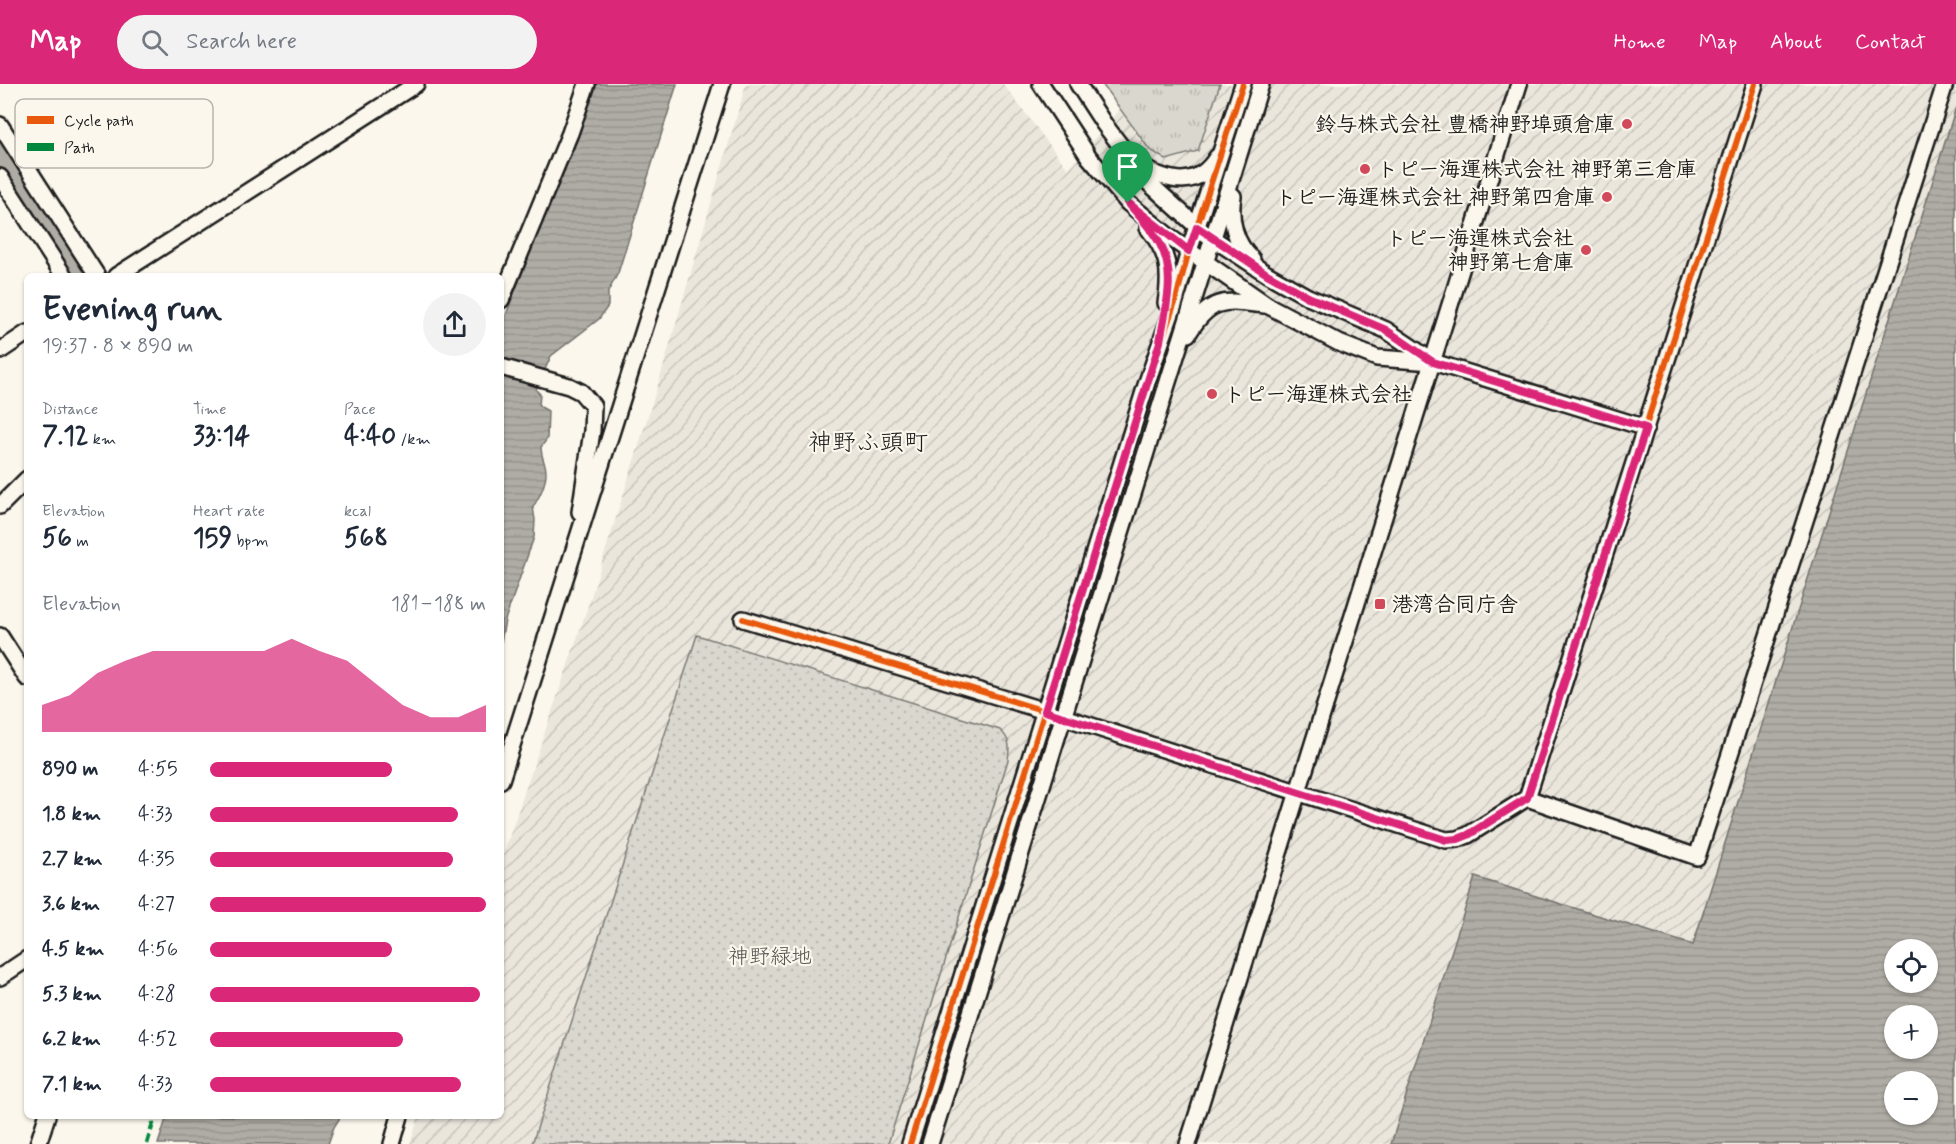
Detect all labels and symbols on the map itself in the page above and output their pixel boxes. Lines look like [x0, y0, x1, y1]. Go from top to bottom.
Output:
legend [15, 99, 213, 168]
text: Cycle path [64, 111, 134, 132]
place label: 鈴与株式会社 豊橋神野埠頭倉庫 [1315, 111, 1615, 139]
marker: 鈴与株式会社 豊橋神野埠頭倉庫 [1620, 117, 1634, 131]
text: Path [64, 138, 95, 159]
pin [1102, 141, 1153, 203]
place label: トピー海運株式会社 神野第三倉庫 [1377, 156, 1697, 184]
marker: トピー海運株式会社 神野第三倉庫 [1358, 162, 1372, 176]
place label: トピー海運株式会社 神野第四倉庫 [1275, 184, 1595, 212]
marker: トピー海運株式会社 神野第四倉庫 [1600, 190, 1614, 204]
place label: トピー海運株式会社 神野第七倉庫 [1386, 225, 1574, 277]
marker: トピー海運株式会社 神野第七倉庫 [1579, 243, 1593, 257]
place label: トピー海運株式会社 [1224, 381, 1412, 409]
marker: トピー海運株式会社 [1205, 387, 1219, 401]
district label: 神野ふ頭町 [808, 428, 928, 459]
place label: 港湾合同庁舎 [1392, 591, 1518, 619]
marker: 港湾合同庁舎 [1373, 597, 1387, 611]
park label: 神野緑地 [728, 943, 812, 971]

